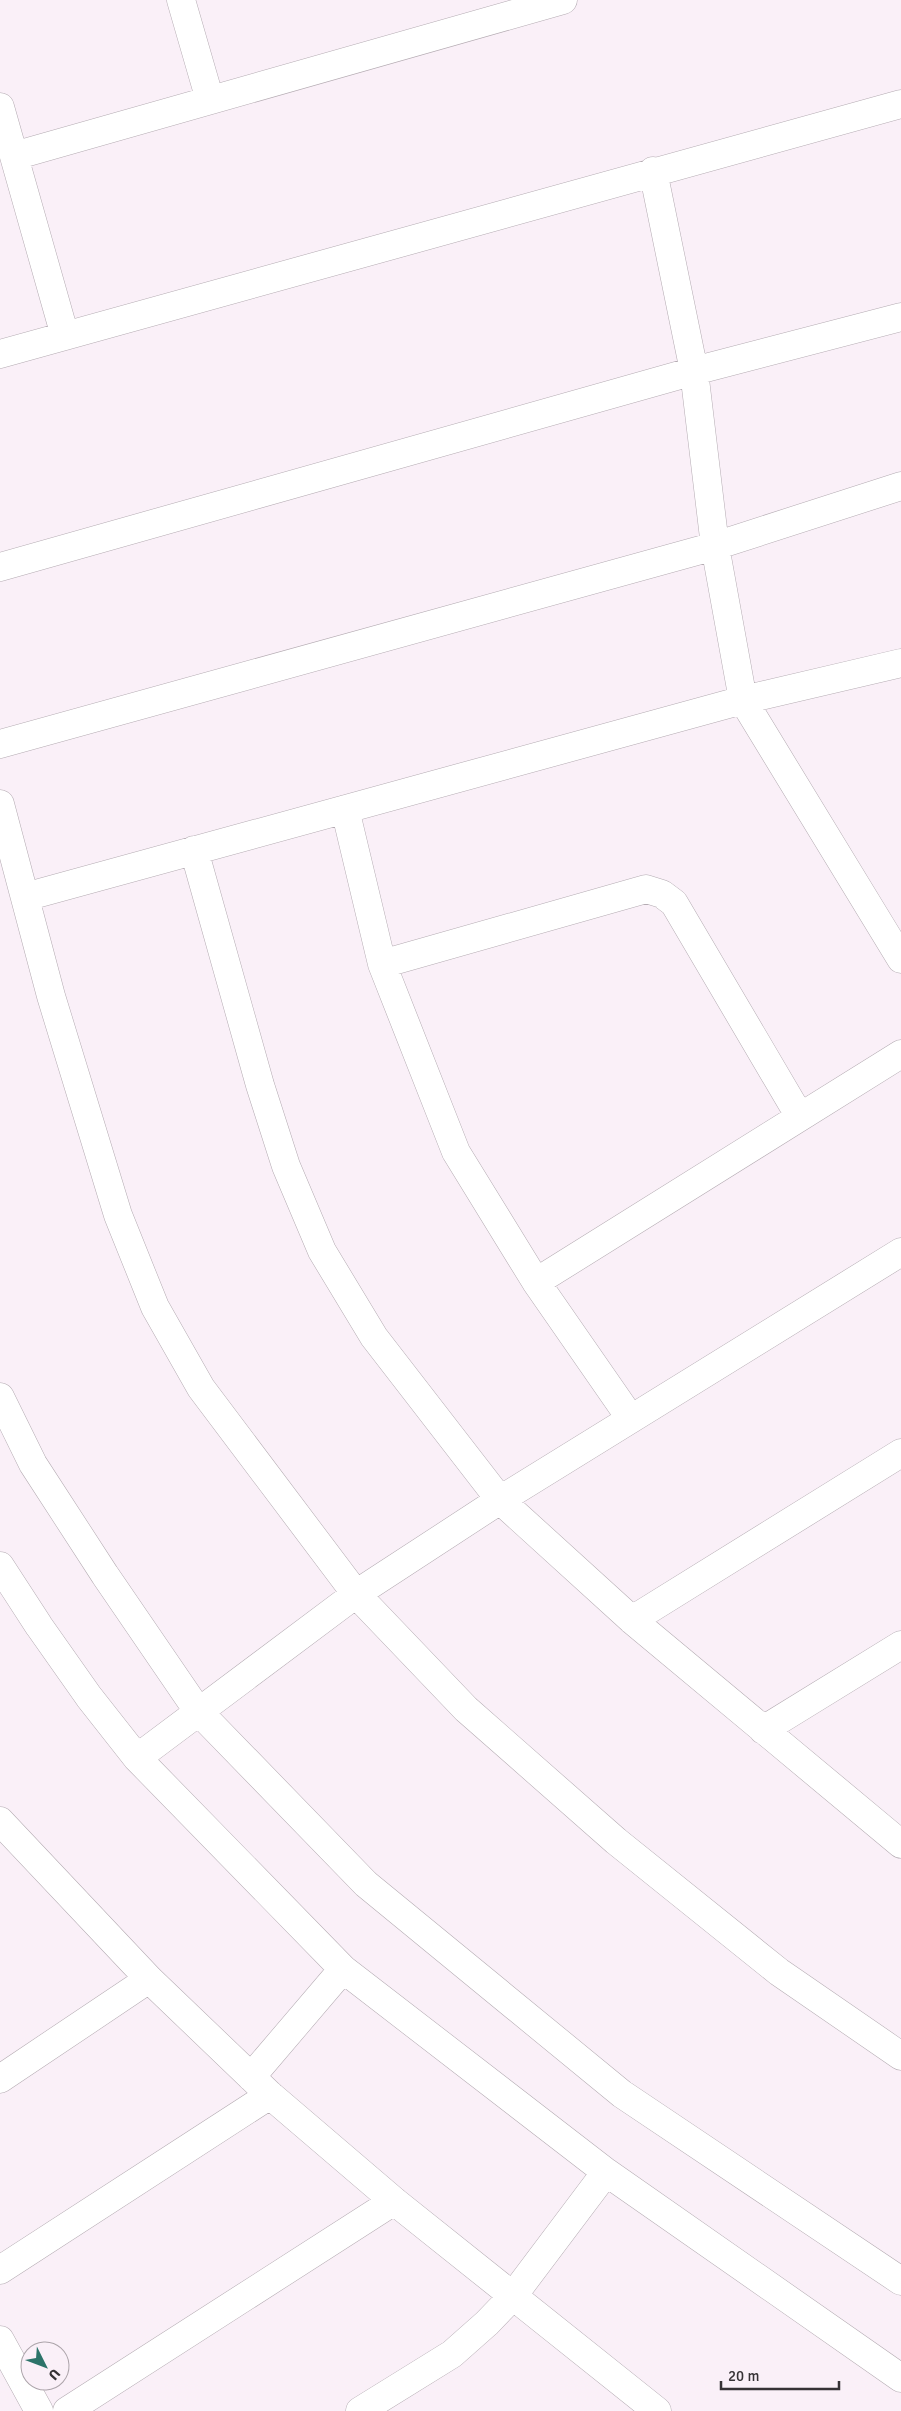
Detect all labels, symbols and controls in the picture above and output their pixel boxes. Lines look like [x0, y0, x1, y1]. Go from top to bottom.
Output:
north arrow [20, 2341, 70, 2391]
scale bar [721, 2358, 838, 2390]
text: U [45, 2365, 64, 2384]
text: 20 m [728, 2367, 759, 2385]

